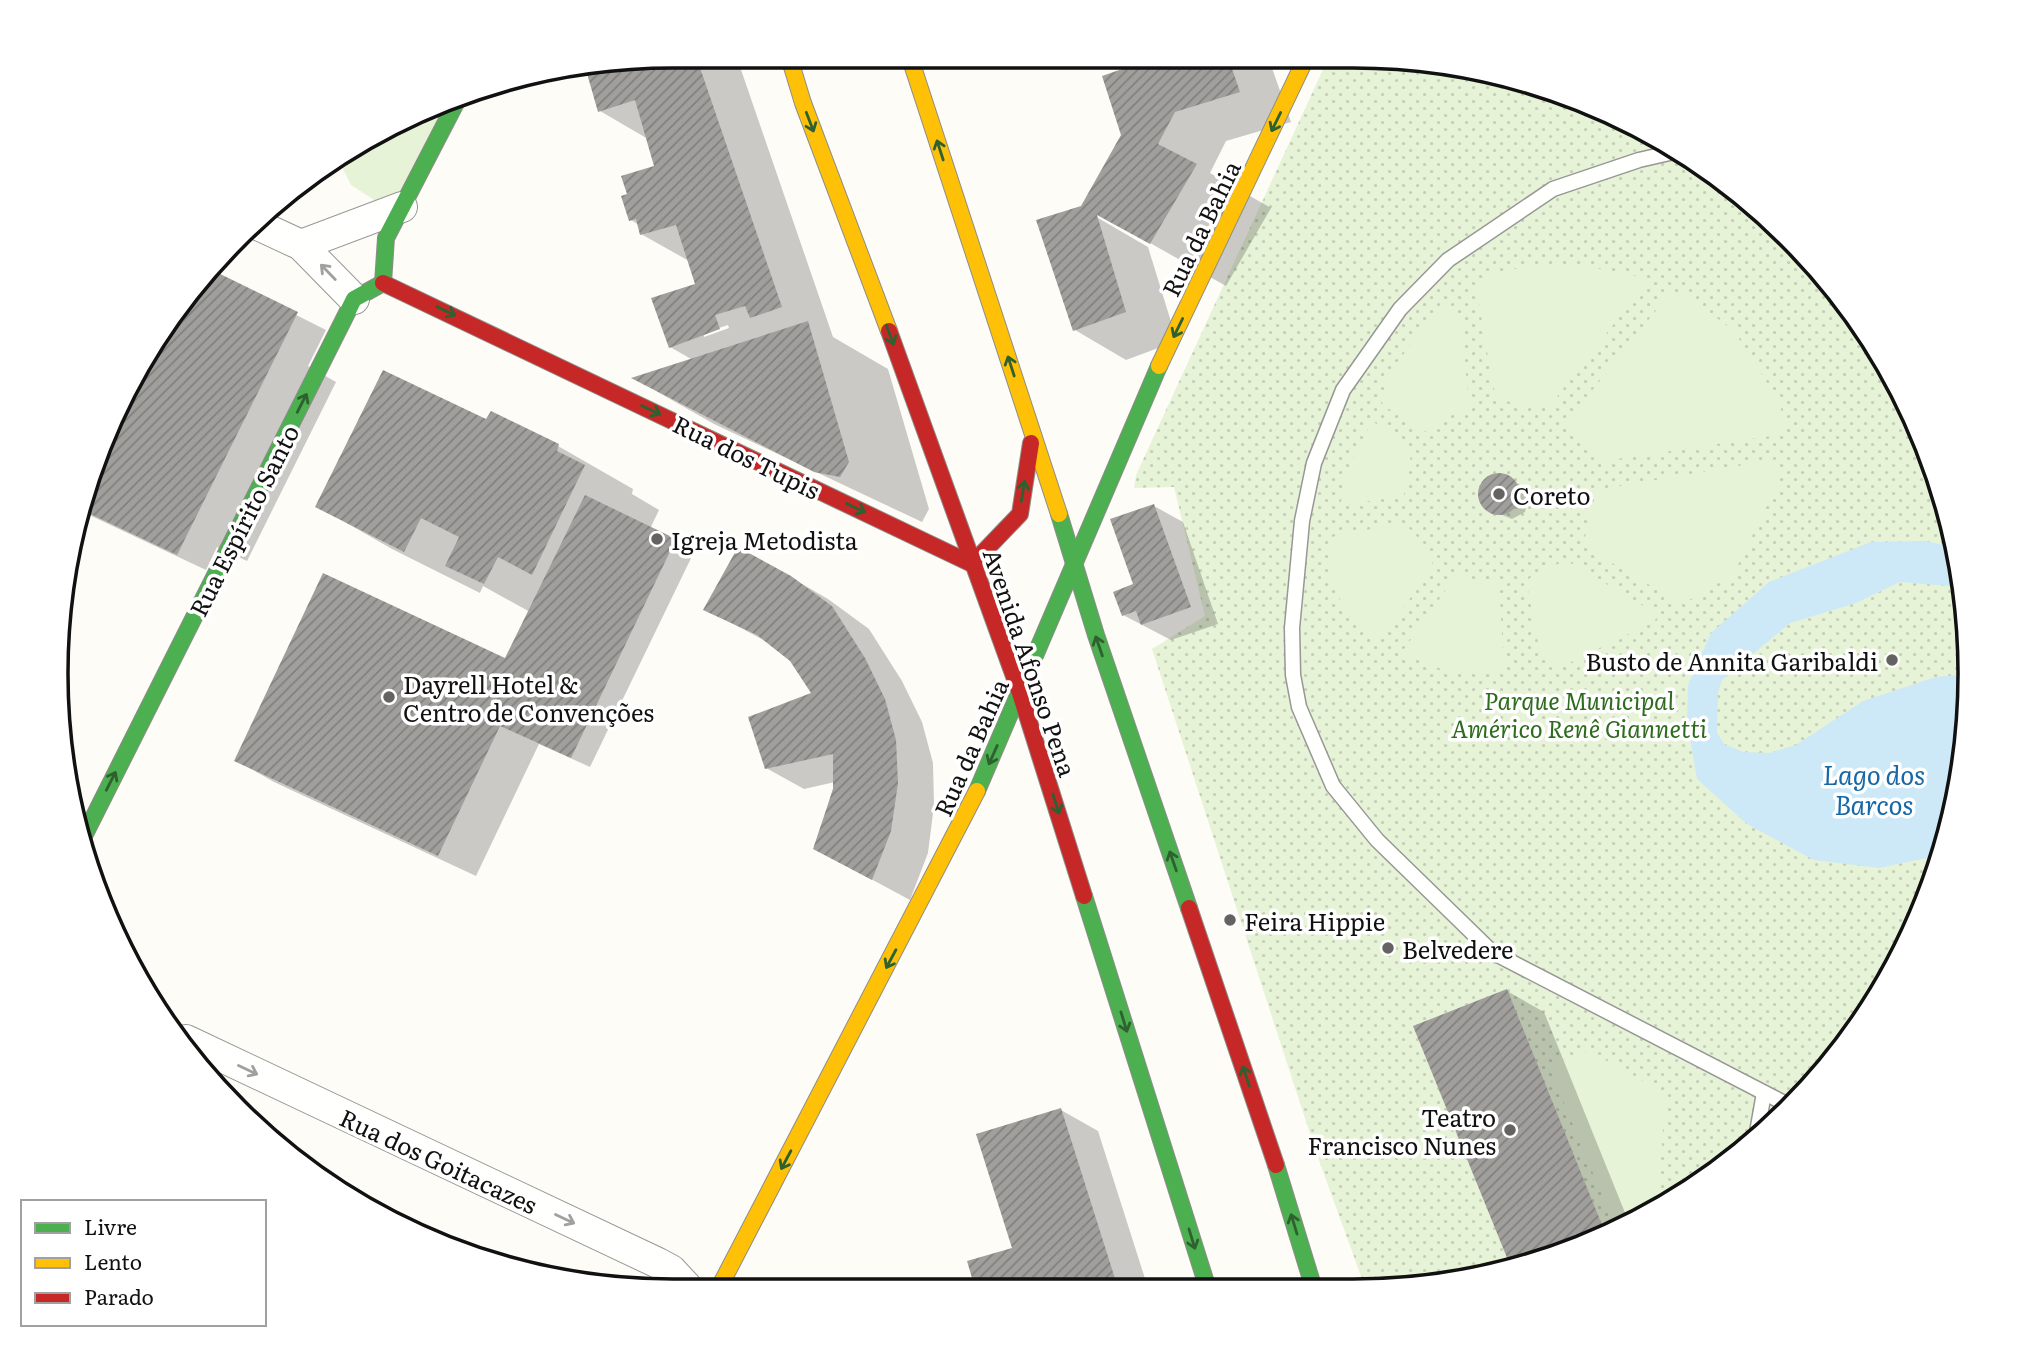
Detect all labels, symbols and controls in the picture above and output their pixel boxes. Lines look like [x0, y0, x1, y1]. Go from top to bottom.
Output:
one-way arrow [804, 110, 817, 132]
one-way arrow [1269, 111, 1283, 132]
one-way arrow [933, 139, 946, 161]
street label: Rua da Bahia [1152, 154, 1248, 302]
one-way arrow [319, 264, 336, 281]
one-way arrow [434, 305, 456, 318]
one-way arrow [1171, 316, 1184, 338]
one-way arrow [885, 323, 898, 345]
one-way arrow [1004, 355, 1017, 377]
one-way arrow [296, 393, 310, 414]
one-way arrow [640, 403, 661, 417]
street label: Rua dos Tupis [668, 405, 826, 507]
street label: Rua Espírito Santo [180, 418, 306, 622]
place label: Coreto [1513, 477, 1590, 512]
one-way arrow [1017, 480, 1030, 503]
marker: Coreto [1491, 486, 1507, 502]
one-way arrow [845, 502, 866, 516]
place label: Igreja Metodista [671, 522, 858, 557]
marker: Igreja Metodista [649, 531, 665, 547]
street label: Avenida Afonso Pena [976, 543, 1086, 781]
one-way arrow [1092, 635, 1104, 657]
place label: Busto de Annita Garibaldi [1585, 643, 1878, 678]
marker: Busto de Annita Garibaldi [1884, 652, 1900, 668]
place label: Dayrell Hotel & Centro de Convenções [403, 666, 654, 729]
street label: Rua da Bahia [924, 673, 1016, 821]
park label: Parque Municipal Américo Renê Giannetti [1451, 682, 1707, 745]
marker: Dayrell Hotel & Centro de Convenções [381, 689, 397, 705]
one-way arrow [986, 744, 999, 765]
water label: Lago dos Barcos [1823, 754, 1925, 823]
one-way arrow [105, 771, 119, 792]
one-way arrow [1051, 793, 1064, 815]
one-way arrow [1166, 850, 1178, 872]
place label: Feira Hippie [1244, 903, 1385, 938]
marker: Feira Hippie [1222, 912, 1238, 928]
place label: Belvedere [1402, 931, 1513, 966]
marker: Belvedere [1380, 940, 1396, 956]
one-way arrow [883, 948, 897, 969]
one-way arrow [1119, 1010, 1132, 1032]
one-way arrow [237, 1063, 258, 1077]
one-way arrow [1239, 1066, 1251, 1088]
street label: Rua dos Goitacazes [335, 1099, 544, 1221]
place label: Teatro Francisco Nunes [1307, 1099, 1496, 1162]
marker: Teatro Francisco Nunes [1502, 1122, 1518, 1138]
one-way arrow [778, 1149, 792, 1170]
legend [21, 1200, 266, 1326]
text: Livre [84, 1210, 137, 1241]
one-way arrow [553, 1213, 575, 1226]
one-way arrow [1286, 1214, 1299, 1236]
one-way arrow [1187, 1227, 1199, 1249]
text: Lento [84, 1245, 142, 1276]
text: Parado [84, 1280, 154, 1311]

